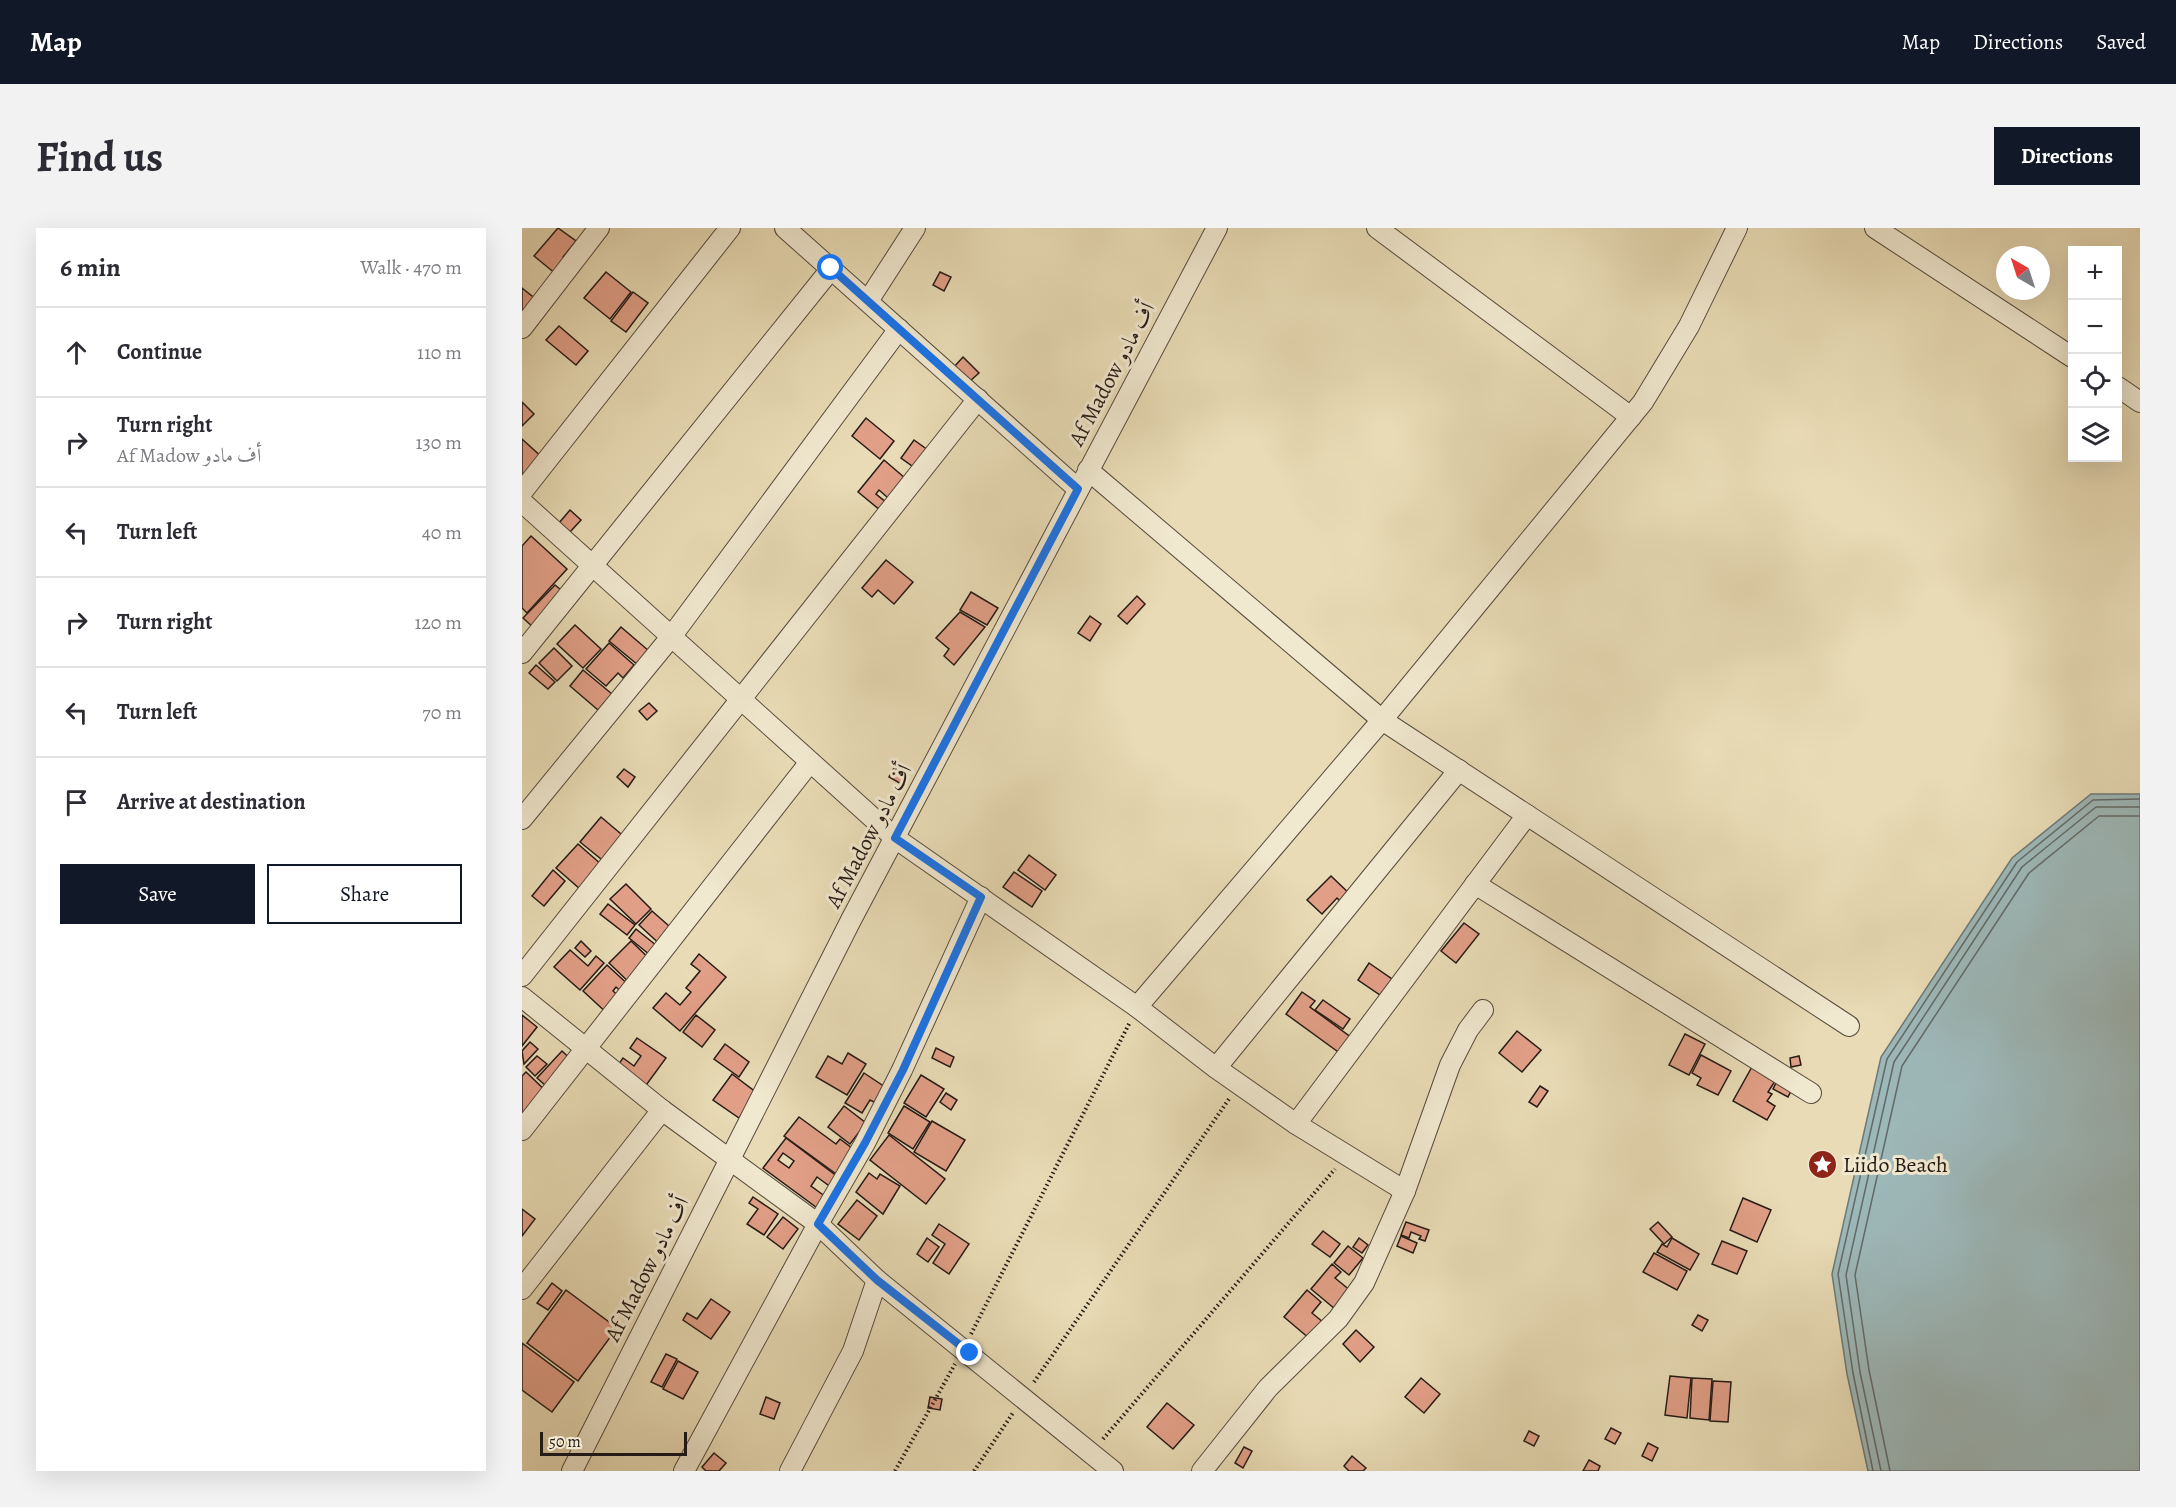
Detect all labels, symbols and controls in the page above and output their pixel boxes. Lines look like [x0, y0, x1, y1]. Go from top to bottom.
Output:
text: Map [30, 23, 82, 61]
text: Map [1902, 28, 1940, 56]
text: Directions [1973, 28, 2063, 56]
text: Saved [2096, 28, 2146, 56]
button: Directions [1994, 127, 2140, 185]
text: Find us [36, 128, 163, 185]
north arrow [1996, 246, 2050, 300]
map controls [2068, 246, 2122, 462]
button: + [2068, 246, 2122, 300]
text: 6 min [60, 250, 121, 285]
text: Walk · 470 m [360, 254, 462, 281]
route start [817, 254, 843, 280]
street label: Af Madow أف مادو [1060, 296, 1163, 452]
button: − [2068, 300, 2122, 354]
icon: ahead [60, 336, 93, 369]
text: Continue [117, 337, 202, 367]
text: 110 m [417, 339, 462, 366]
button: locate [2068, 354, 2122, 408]
button: layers [2068, 408, 2122, 462]
text: Turn right [117, 410, 213, 440]
icon: right [60, 426, 93, 459]
text: 130 m [416, 429, 462, 456]
text: Af Madow أف مادو [117, 442, 261, 469]
icon: left [60, 516, 93, 549]
text: Turn left [117, 517, 197, 547]
text: 40 m [422, 519, 462, 546]
icon: right [60, 606, 93, 639]
text: Turn right [117, 607, 213, 637]
text: 120 m [414, 609, 462, 636]
icon: left [60, 696, 93, 729]
text: Turn left [117, 697, 197, 727]
text: 70 m [422, 699, 462, 726]
street label: Af Madow أف مادو [817, 758, 920, 914]
icon: arrive [60, 786, 93, 819]
text: Arrive at destination [117, 787, 306, 817]
button: Save [60, 864, 255, 924]
button: Share [267, 864, 462, 924]
place icon: Liido Beach [1806, 1149, 1838, 1181]
place label: Liido Beach [1843, 1150, 1948, 1180]
street label: Af Madow أف مادو [596, 1190, 697, 1347]
route end [956, 1339, 982, 1365]
scale bar [540, 1429, 687, 1456]
text: 50 m [549, 1431, 581, 1453]

